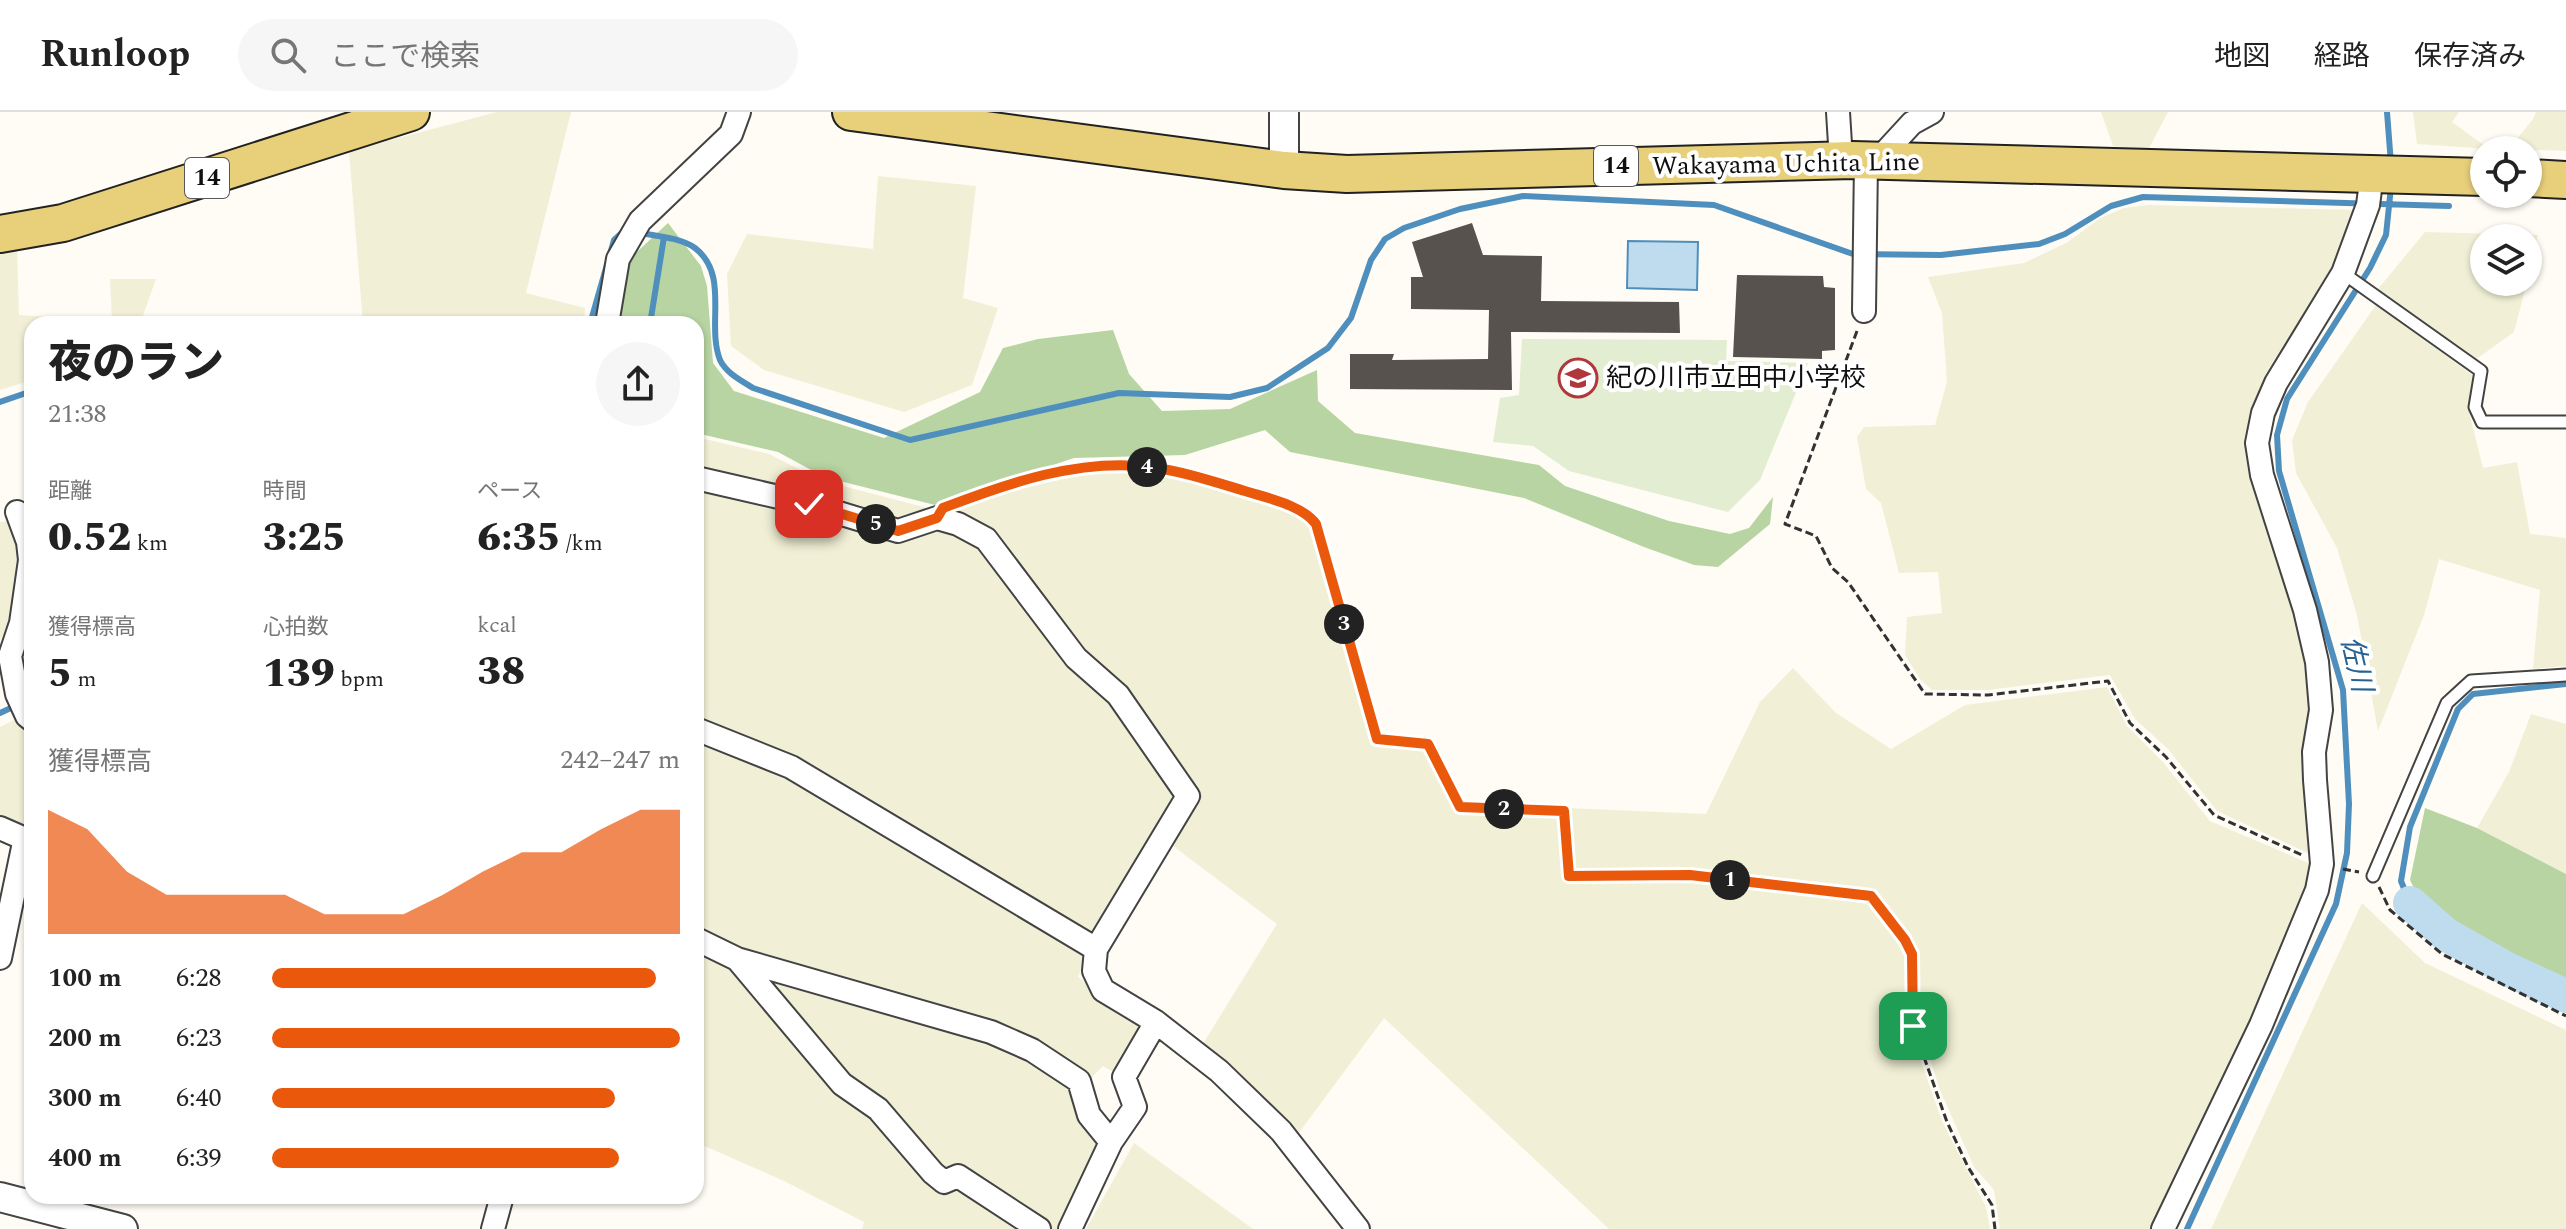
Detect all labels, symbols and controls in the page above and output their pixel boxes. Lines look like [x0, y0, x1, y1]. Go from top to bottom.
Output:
search box [238, 19, 798, 91]
text: Runloop [40, 26, 190, 84]
icon: search [266, 33, 310, 77]
text: ここで検索 [330, 34, 480, 80]
text: 地図 [2214, 35, 2270, 78]
text: 経路 [2314, 35, 2370, 78]
text: 保存済み [2414, 35, 2526, 78]
map controls [2470, 136, 2542, 296]
button: locate [2470, 136, 2542, 208]
street label: Wakayama Uchita Line [1652, 142, 1920, 186]
road number: 14 [1594, 146, 1638, 186]
road number: 14 [185, 158, 229, 198]
button: layers [2470, 224, 2542, 296]
text: 夜のラン [48, 330, 224, 397]
button: share [596, 342, 680, 426]
school or university icon: 紀の川市立田中小学校 [1557, 357, 1599, 399]
place label: 紀の川市立田中小学校 [1606, 358, 1866, 398]
text: 21:38 [48, 394, 107, 434]
pin: 4 [1127, 447, 1167, 487]
text: 4 [1141, 450, 1153, 483]
pin [775, 470, 843, 538]
text: 距離 [48, 475, 92, 508]
text: 時間 [263, 475, 307, 508]
text: ペース [477, 475, 542, 508]
icon: check [787, 482, 831, 526]
pin: 5 [856, 504, 896, 544]
text: 5 [870, 507, 882, 540]
text: 0.52 [48, 508, 131, 569]
text: 3:25 [263, 508, 346, 569]
text: 6:35 [477, 508, 561, 569]
text: km [131, 527, 168, 560]
text: /km [561, 527, 603, 560]
pin: 3 [1324, 604, 1364, 644]
text: 3 [1338, 607, 1350, 640]
text: kcal [477, 609, 517, 642]
text: 獲得標高 [48, 611, 136, 644]
text: 心拍数 [263, 611, 329, 644]
water label: 佐川 [2329, 632, 2384, 699]
text: 38 [477, 642, 525, 703]
text: 5 [48, 644, 72, 705]
text: 139 [263, 644, 335, 705]
text: m [72, 663, 96, 696]
text: bpm [335, 663, 384, 696]
text: 242–247 m [560, 740, 680, 780]
text: 獲得標高 [48, 742, 152, 782]
pin: 2 [1484, 789, 1524, 829]
text: 2 [1498, 792, 1510, 825]
pin: 1 [1710, 860, 1750, 900]
text: 1 [1724, 863, 1736, 896]
text: 100 m [48, 958, 122, 998]
text: 6:28 [176, 958, 222, 998]
pin [1879, 992, 1947, 1060]
icon: arrive [1891, 1004, 1935, 1048]
text: 200 m [48, 1018, 122, 1058]
text: 6:23 [176, 1018, 222, 1058]
text: 300 m [48, 1078, 122, 1118]
text: 6:40 [176, 1078, 222, 1118]
text: 400 m [48, 1138, 122, 1178]
text: 6:39 [176, 1138, 222, 1178]

